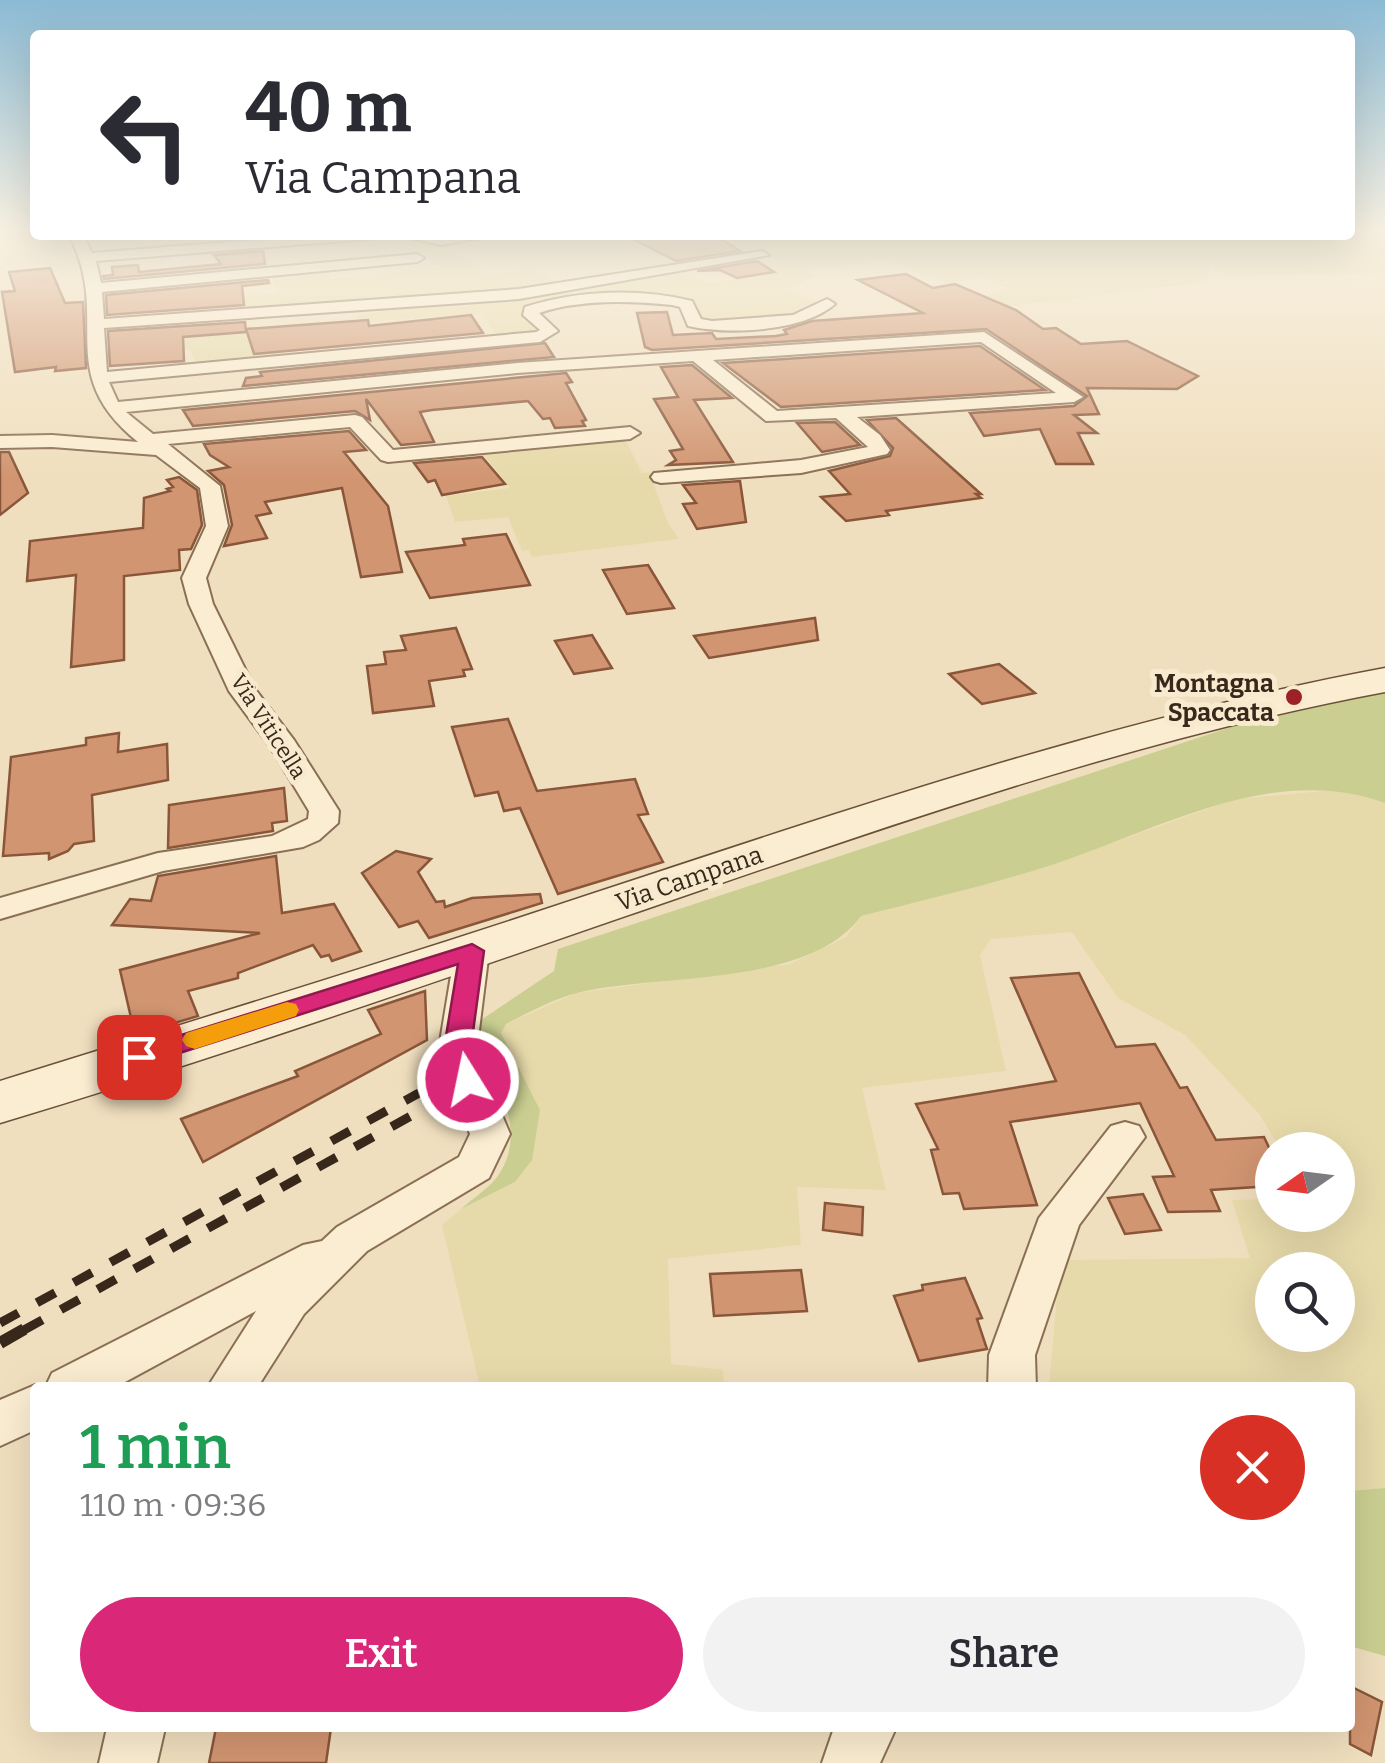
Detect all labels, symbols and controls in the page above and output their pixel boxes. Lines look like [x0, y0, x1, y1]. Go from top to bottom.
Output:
text: 40 m [245, 66, 411, 150]
icon: left [80, 70, 210, 200]
text: Via Campana [245, 151, 521, 205]
street label: Via Viticella [225, 669, 312, 784]
place label: Montagna Spaccata [1154, 669, 1274, 728]
marker: Montagna Spaccata [1283, 686, 1305, 708]
street label: Via Campana [612, 840, 767, 918]
pin [97, 1015, 182, 1100]
position arrow [416, 1028, 520, 1132]
icon: arrive [112, 1030, 167, 1085]
north arrow [1255, 1132, 1355, 1232]
map controls [1255, 1132, 1355, 1352]
button: search [1255, 1252, 1355, 1352]
text: 1 min [80, 1412, 231, 1484]
button: close [1200, 1415, 1305, 1520]
text: 110 m · 09:36 [80, 1486, 266, 1524]
button: Exit [80, 1597, 683, 1712]
button: Share [703, 1597, 1305, 1712]

